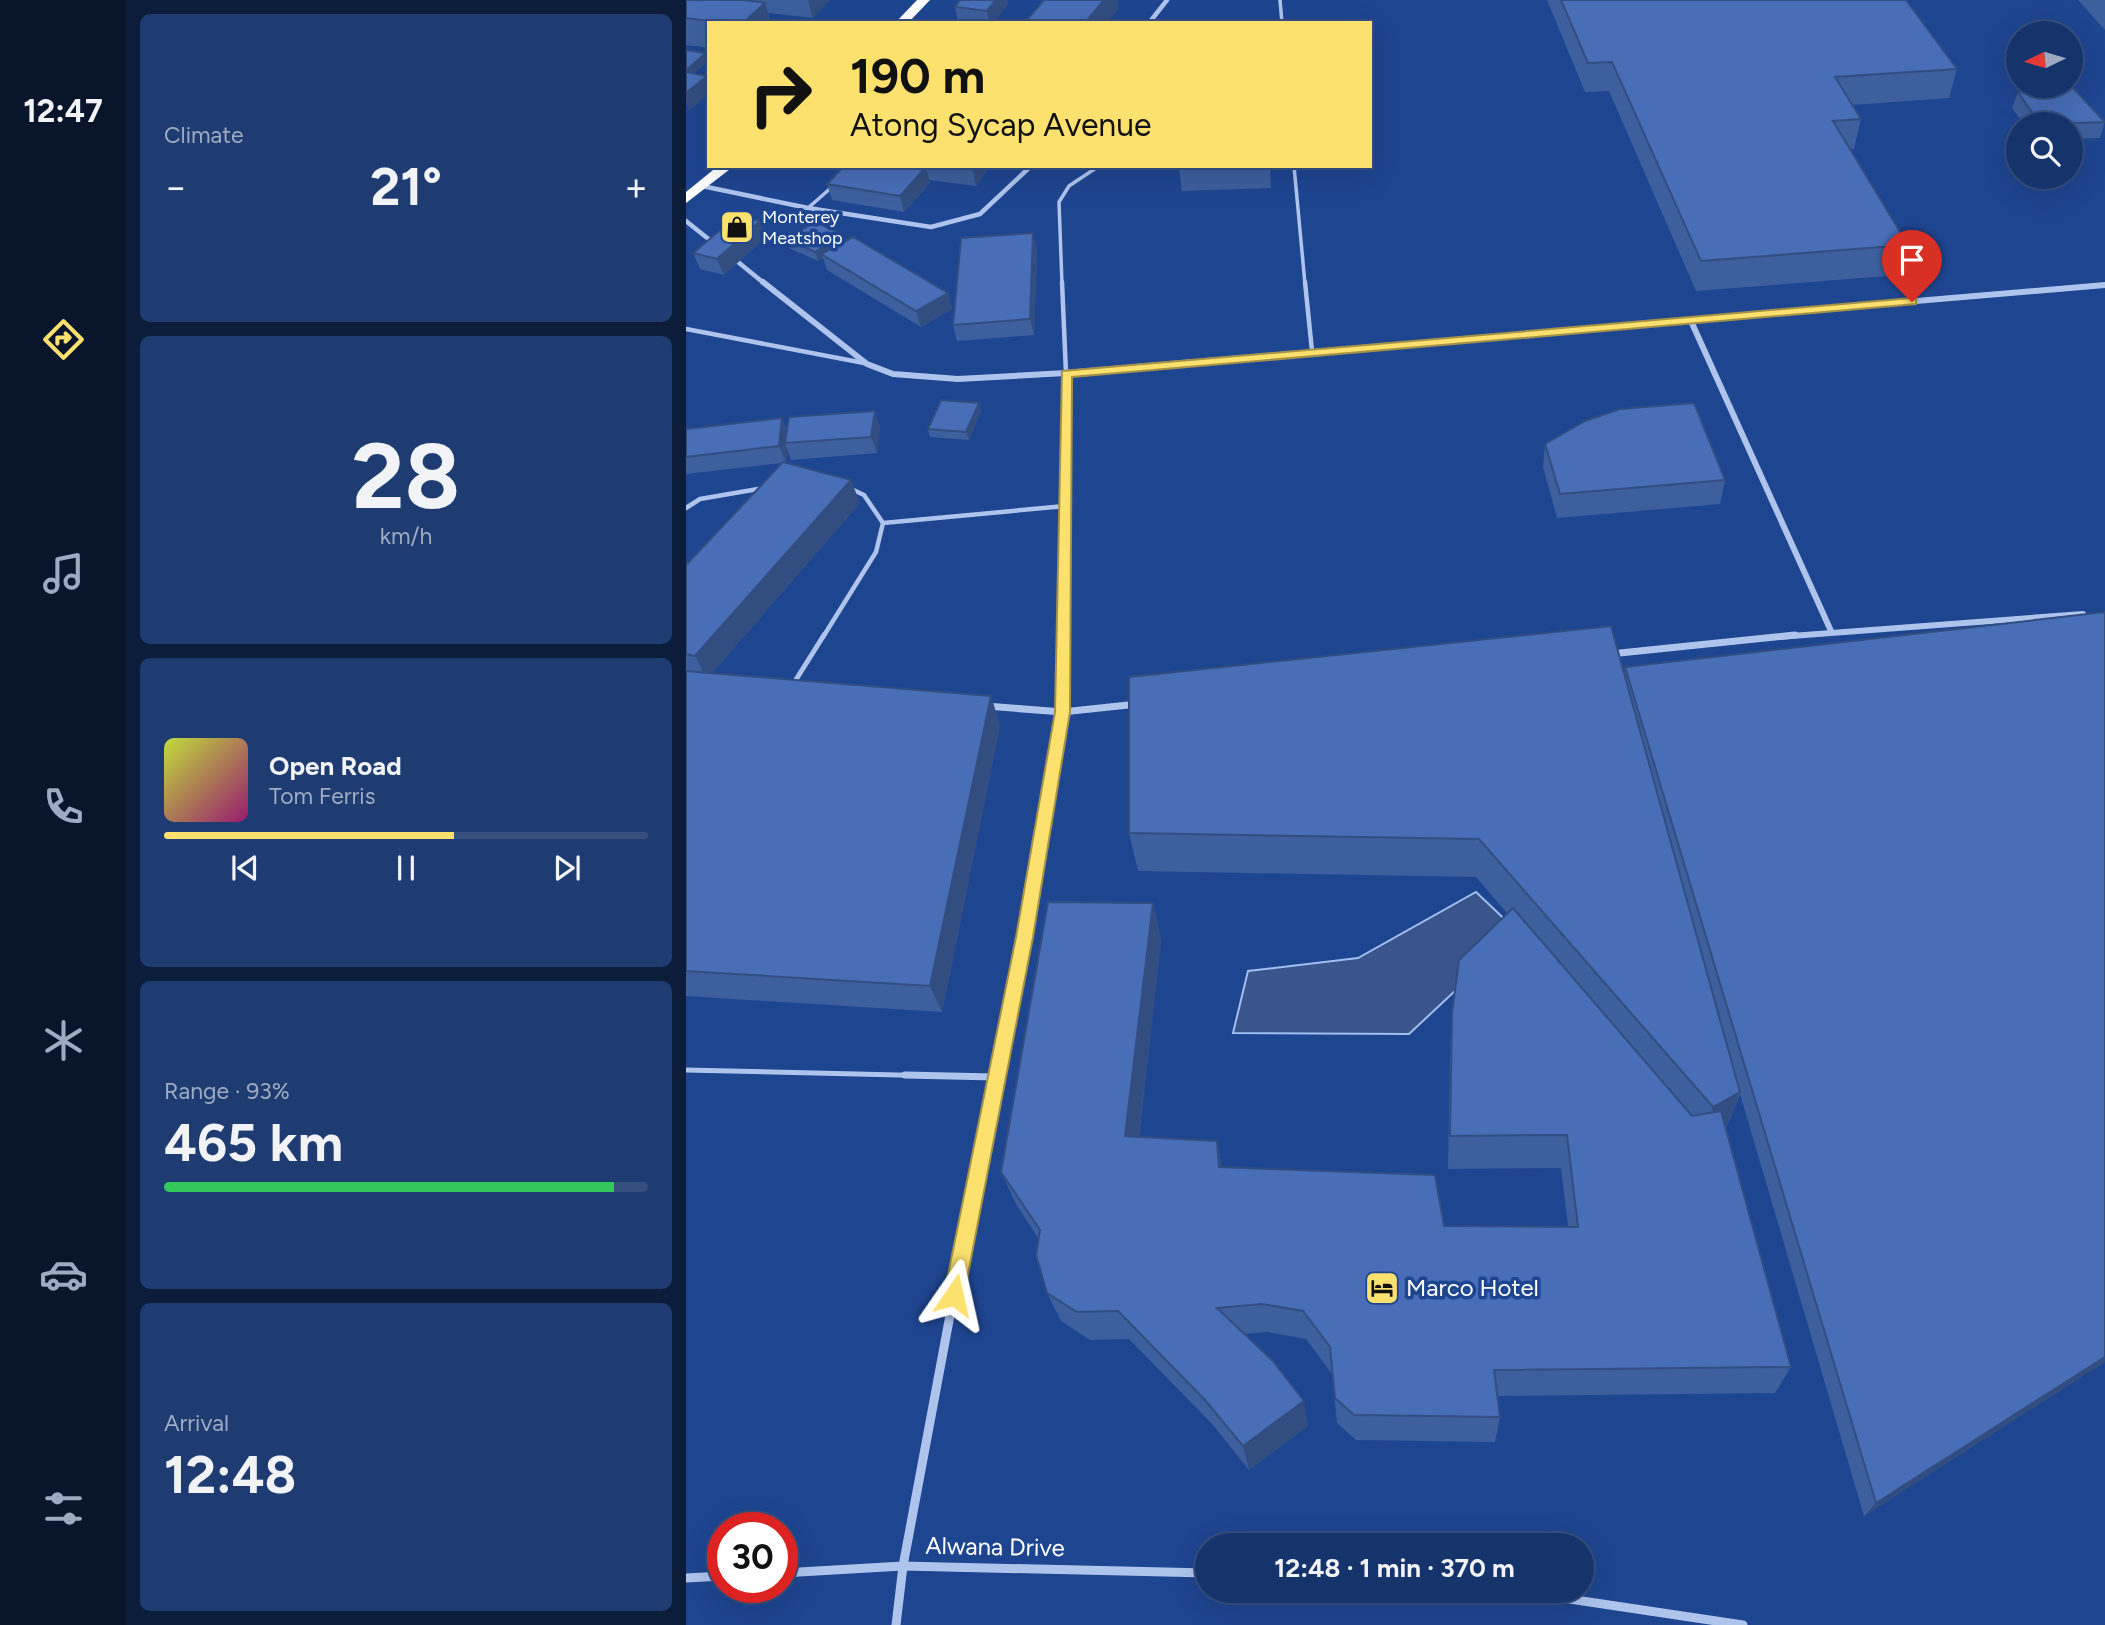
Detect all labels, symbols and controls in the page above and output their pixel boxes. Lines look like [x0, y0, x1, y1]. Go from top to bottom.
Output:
north arrow [2006, 21, 2082, 98]
map controls [2006, 21, 2083, 189]
text: 190 m [850, 46, 985, 105]
icon: right [735, 49, 826, 140]
text: 12:47 [23, 92, 103, 130]
text: Atong Sycap Avenue [850, 106, 1152, 144]
button: search [2006, 112, 2083, 189]
text: Climate [164, 121, 243, 149]
text: 21° [370, 156, 442, 218]
text: − [164, 164, 188, 210]
text: + [624, 164, 648, 210]
place label: Monterey Meatshop [762, 206, 843, 249]
shop icon: Monterey Meatshop [718, 208, 756, 246]
pin [1882, 230, 1942, 302]
icon: arrive [1893, 241, 1931, 279]
icon: directions [39, 315, 88, 364]
text: 28 [352, 422, 460, 531]
text: km/h [380, 522, 432, 550]
icon: music [39, 549, 88, 598]
text: Open Road [269, 750, 402, 782]
icon: phone [39, 782, 88, 831]
text: Tom Ferris [269, 782, 375, 810]
icon: previous [226, 849, 264, 887]
icon: pause [387, 849, 425, 887]
icon: next [548, 849, 586, 887]
icon: climate [39, 1016, 88, 1065]
text: Range · 93% [164, 1077, 290, 1105]
text: 465 km [164, 1112, 343, 1174]
icon: car [39, 1250, 88, 1299]
position arrow [917, 1258, 991, 1332]
hotel icon: Marco Hotel [1363, 1269, 1401, 1307]
place label: Marco Hotel [1406, 1273, 1539, 1302]
text: Arrival [164, 1409, 229, 1437]
text: 12:48 [164, 1444, 296, 1506]
icon: filters [39, 1484, 88, 1533]
speed limit sign: 30 [707, 1512, 798, 1603]
street label: Alwana Drive [925, 1531, 1065, 1562]
text: 12:48 · 1 min · 370 m [1274, 1552, 1515, 1584]

